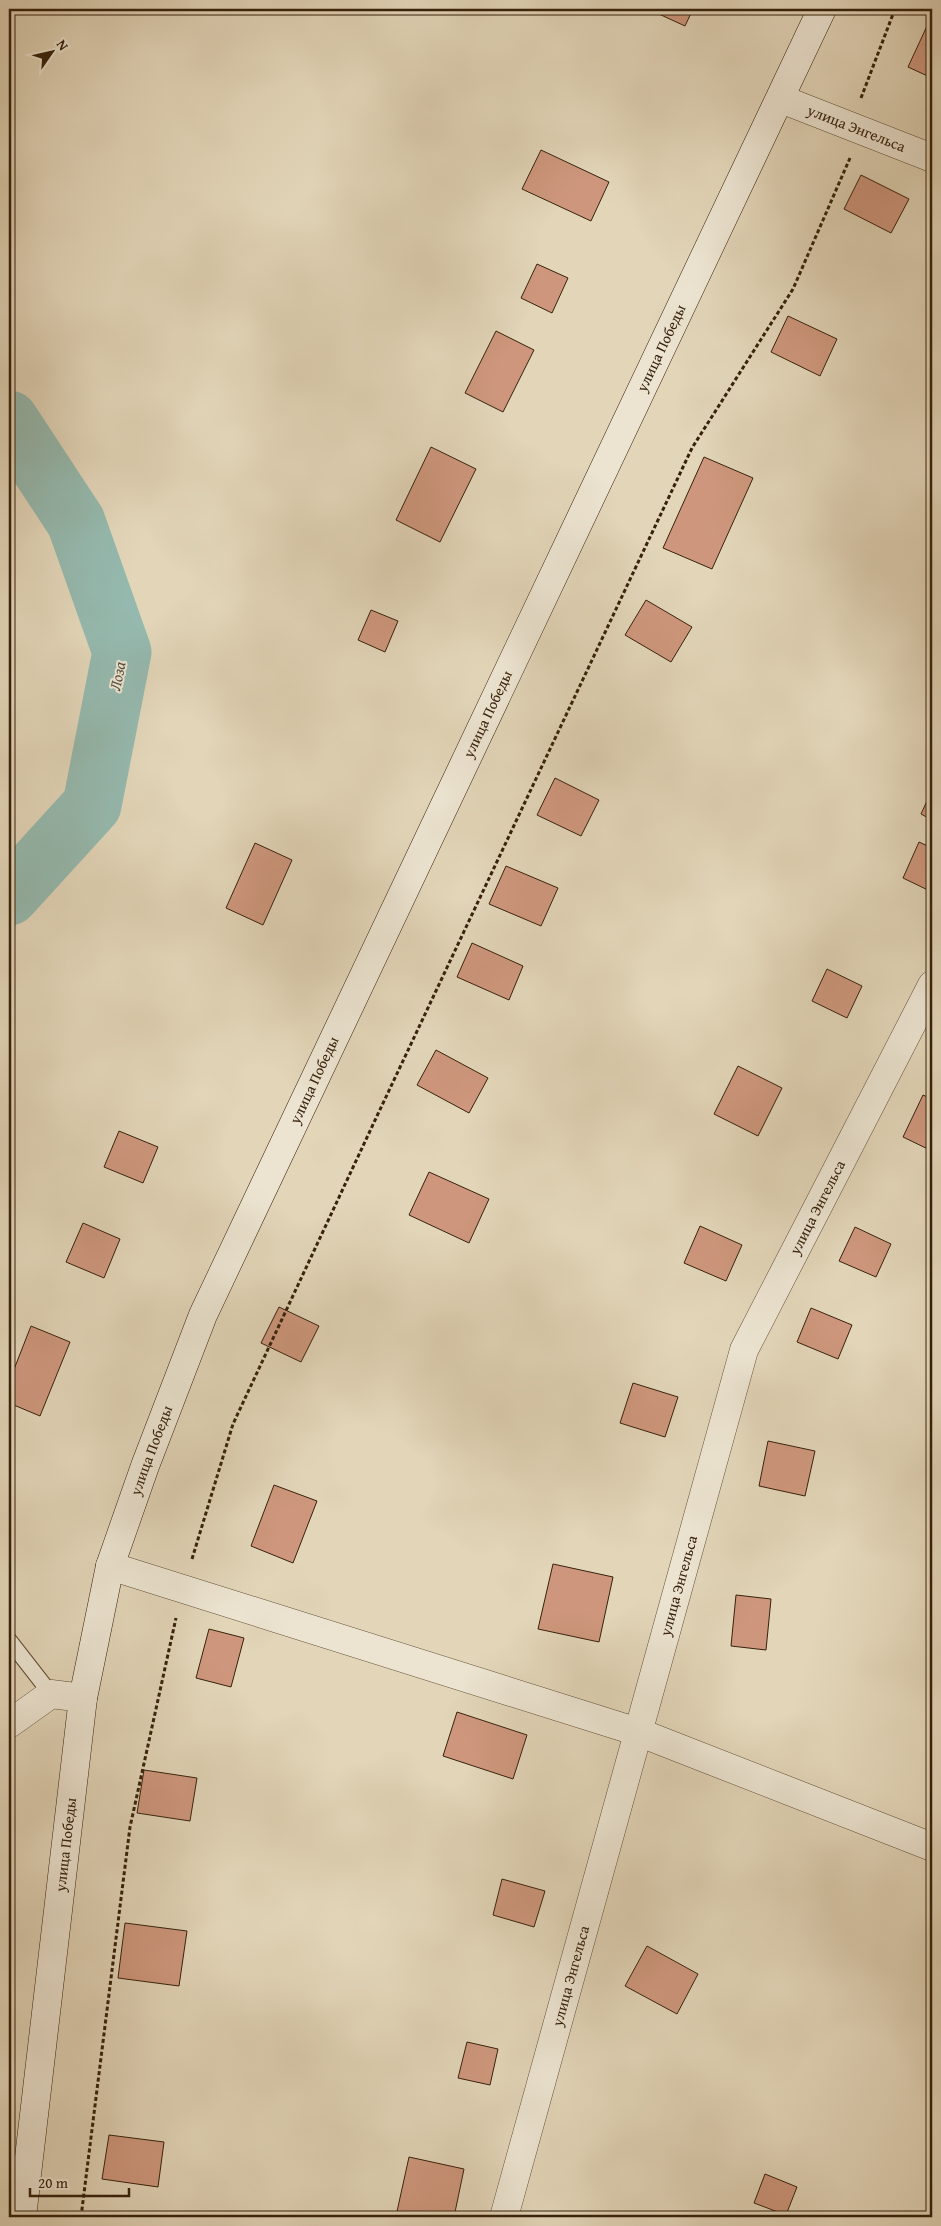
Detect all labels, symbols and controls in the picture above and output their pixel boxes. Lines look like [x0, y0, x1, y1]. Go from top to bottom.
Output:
north arrow [28, 28, 78, 78]
text: N [52, 35, 74, 55]
street label: улица Энгельса [804, 99, 910, 157]
street label: улица Победы [631, 300, 691, 396]
water label: Лоза [102, 659, 132, 693]
street label: улица Победы [457, 666, 517, 762]
street label: улица Победы [284, 1032, 344, 1128]
street label: улица Энгельса [783, 1156, 850, 1259]
street label: улица Победы [124, 1402, 177, 1499]
street label: улица Энгельса [654, 1532, 702, 1639]
street label: улица Победы [49, 1796, 81, 1894]
street label: улица Энгельса [546, 1922, 594, 2030]
scale bar [30, 2166, 129, 2198]
text: 20 m [38, 2172, 69, 2193]

